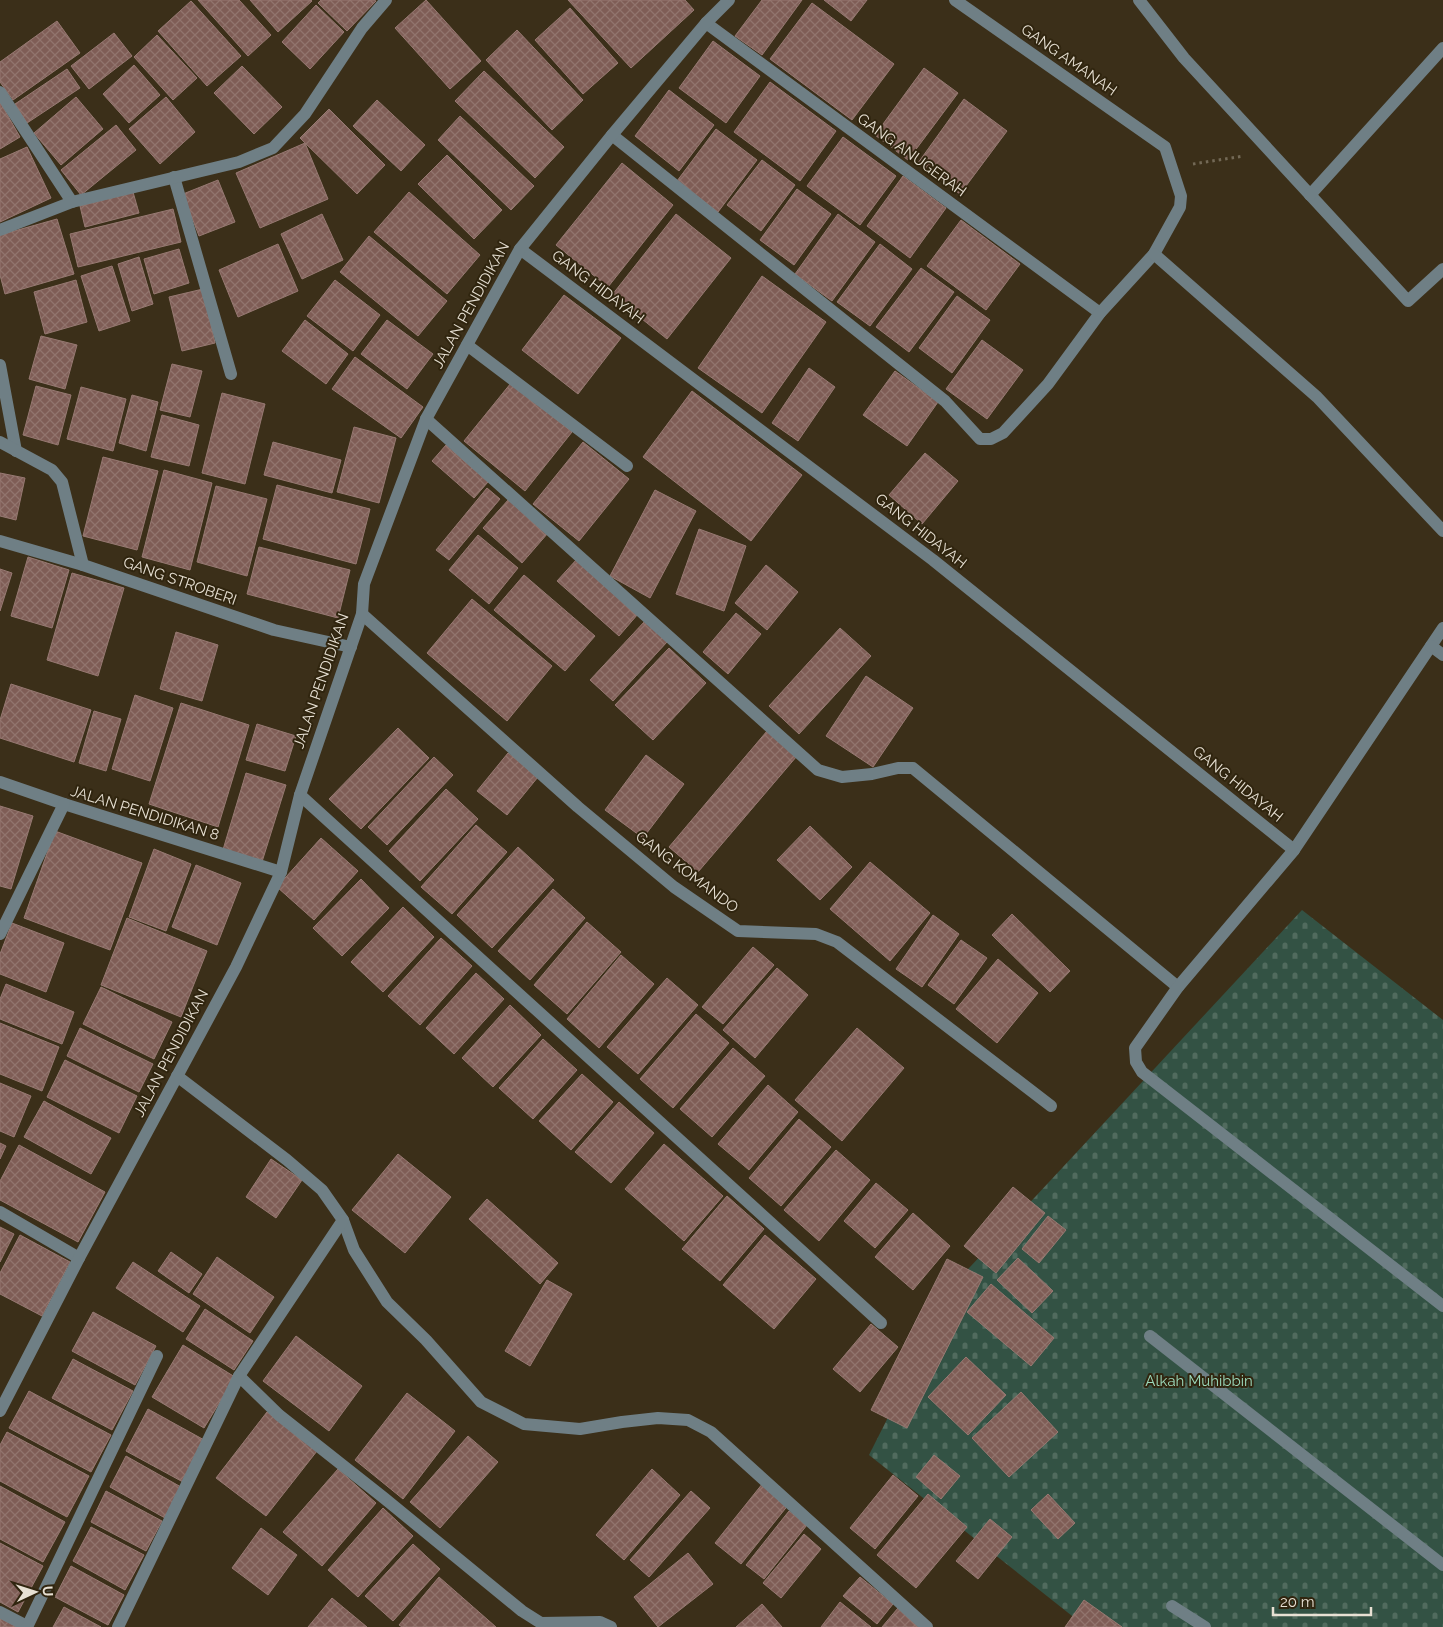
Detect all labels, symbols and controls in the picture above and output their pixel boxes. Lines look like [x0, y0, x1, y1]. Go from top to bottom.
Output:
street label: GANG AMANAH [1018, 20, 1120, 100]
street label: GANG ANUGERAH [854, 109, 970, 201]
street label: JALAN PENDIDIKAN [429, 239, 513, 371]
street label: GANG HIDAYAH [548, 246, 648, 328]
street label: GANG HIDAYAH [872, 490, 970, 572]
street label: GANG STROBERI [121, 553, 239, 609]
street label: JALAN PENDIDIKAN [289, 611, 353, 751]
street label: GANG HIDAYAH [1189, 742, 1287, 826]
street label: JALAN PENDIDIKAN 8 [69, 782, 222, 844]
street label: GANG KOMANDO [632, 827, 742, 917]
street label: JALAN PENDIDIKAN [130, 986, 212, 1120]
park label: Alkah Muhibbin [1145, 1372, 1253, 1390]
north arrow [10, 1567, 60, 1617]
scale bar [1273, 1584, 1370, 1616]
text: U [40, 1585, 56, 1597]
text: 20 m [1280, 1593, 1315, 1611]

